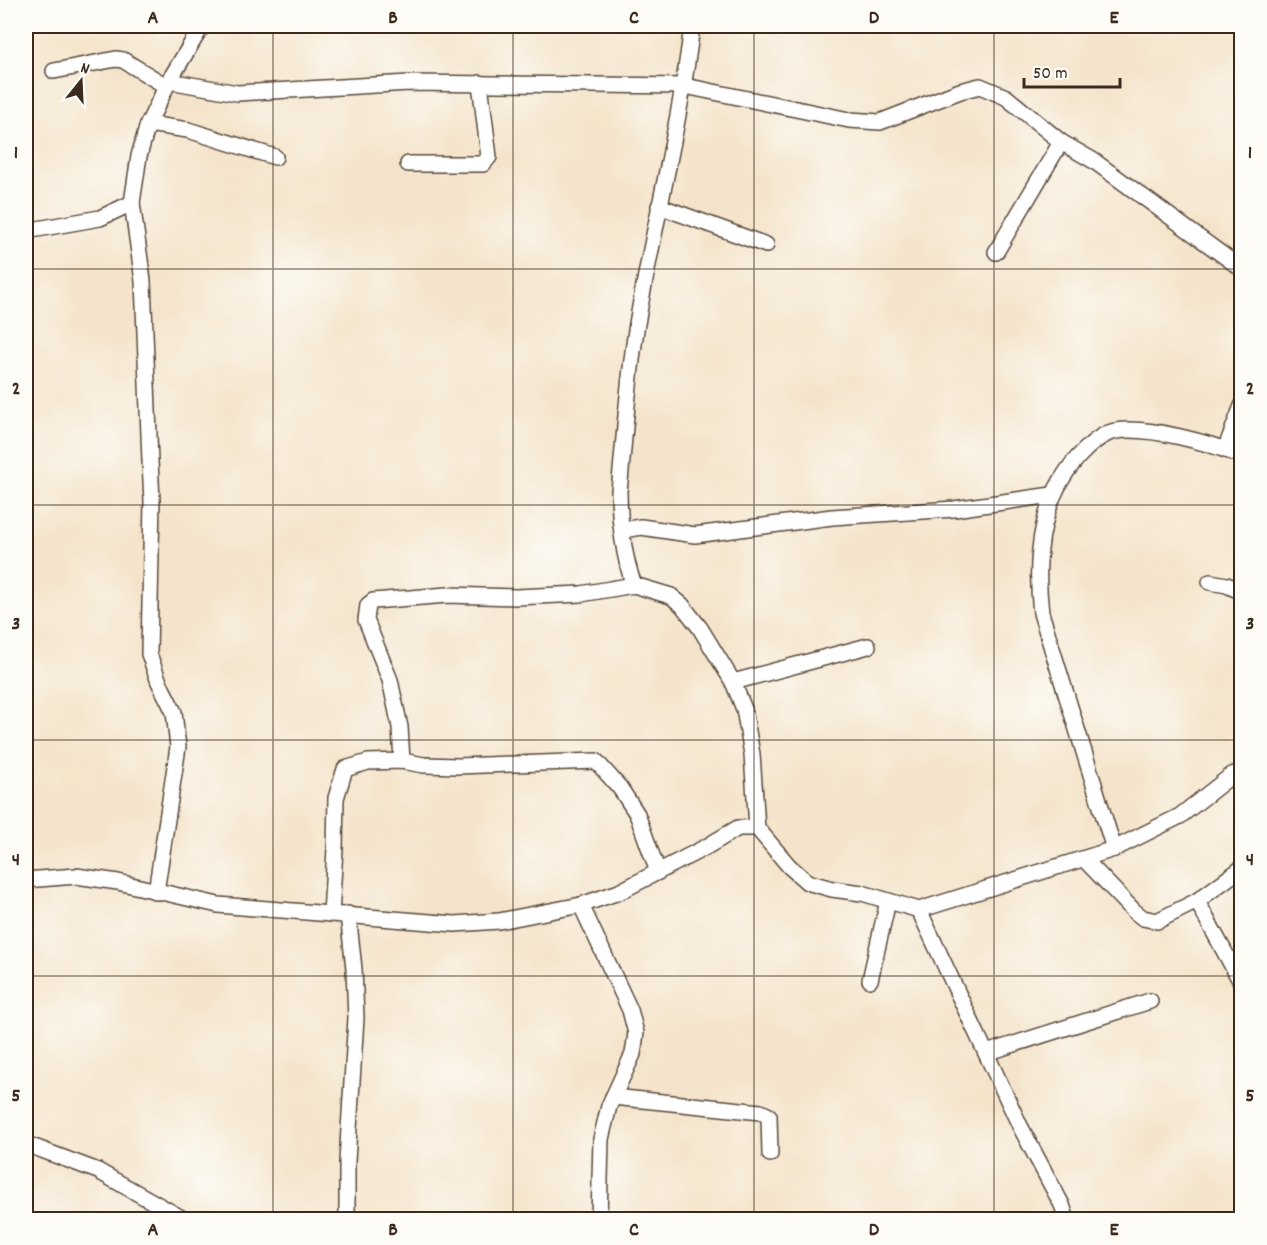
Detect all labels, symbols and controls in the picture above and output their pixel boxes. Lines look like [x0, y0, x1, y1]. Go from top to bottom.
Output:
text: A [148, 5, 159, 33]
text: B [388, 5, 398, 33]
text: C [629, 5, 639, 33]
text: D [869, 5, 880, 33]
text: E [1109, 5, 1119, 33]
north arrow [51, 51, 111, 111]
scale bar [1024, 51, 1120, 89]
text: N [78, 57, 92, 81]
text: 50 m [1033, 62, 1068, 87]
text: 1 [14, 140, 18, 168]
text: 1 [1248, 140, 1252, 168]
text: 2 [12, 376, 20, 404]
text: 2 [1246, 376, 1254, 404]
text: 3 [12, 611, 20, 639]
text: 3 [1246, 611, 1254, 639]
text: 4 [12, 847, 20, 875]
text: 4 [1246, 847, 1254, 875]
text: 5 [11, 1083, 21, 1111]
text: 5 [1245, 1083, 1255, 1111]
text: A [148, 1217, 159, 1245]
text: B [388, 1217, 398, 1245]
text: C [629, 1217, 639, 1245]
text: D [869, 1217, 880, 1245]
text: E [1109, 1217, 1119, 1245]

